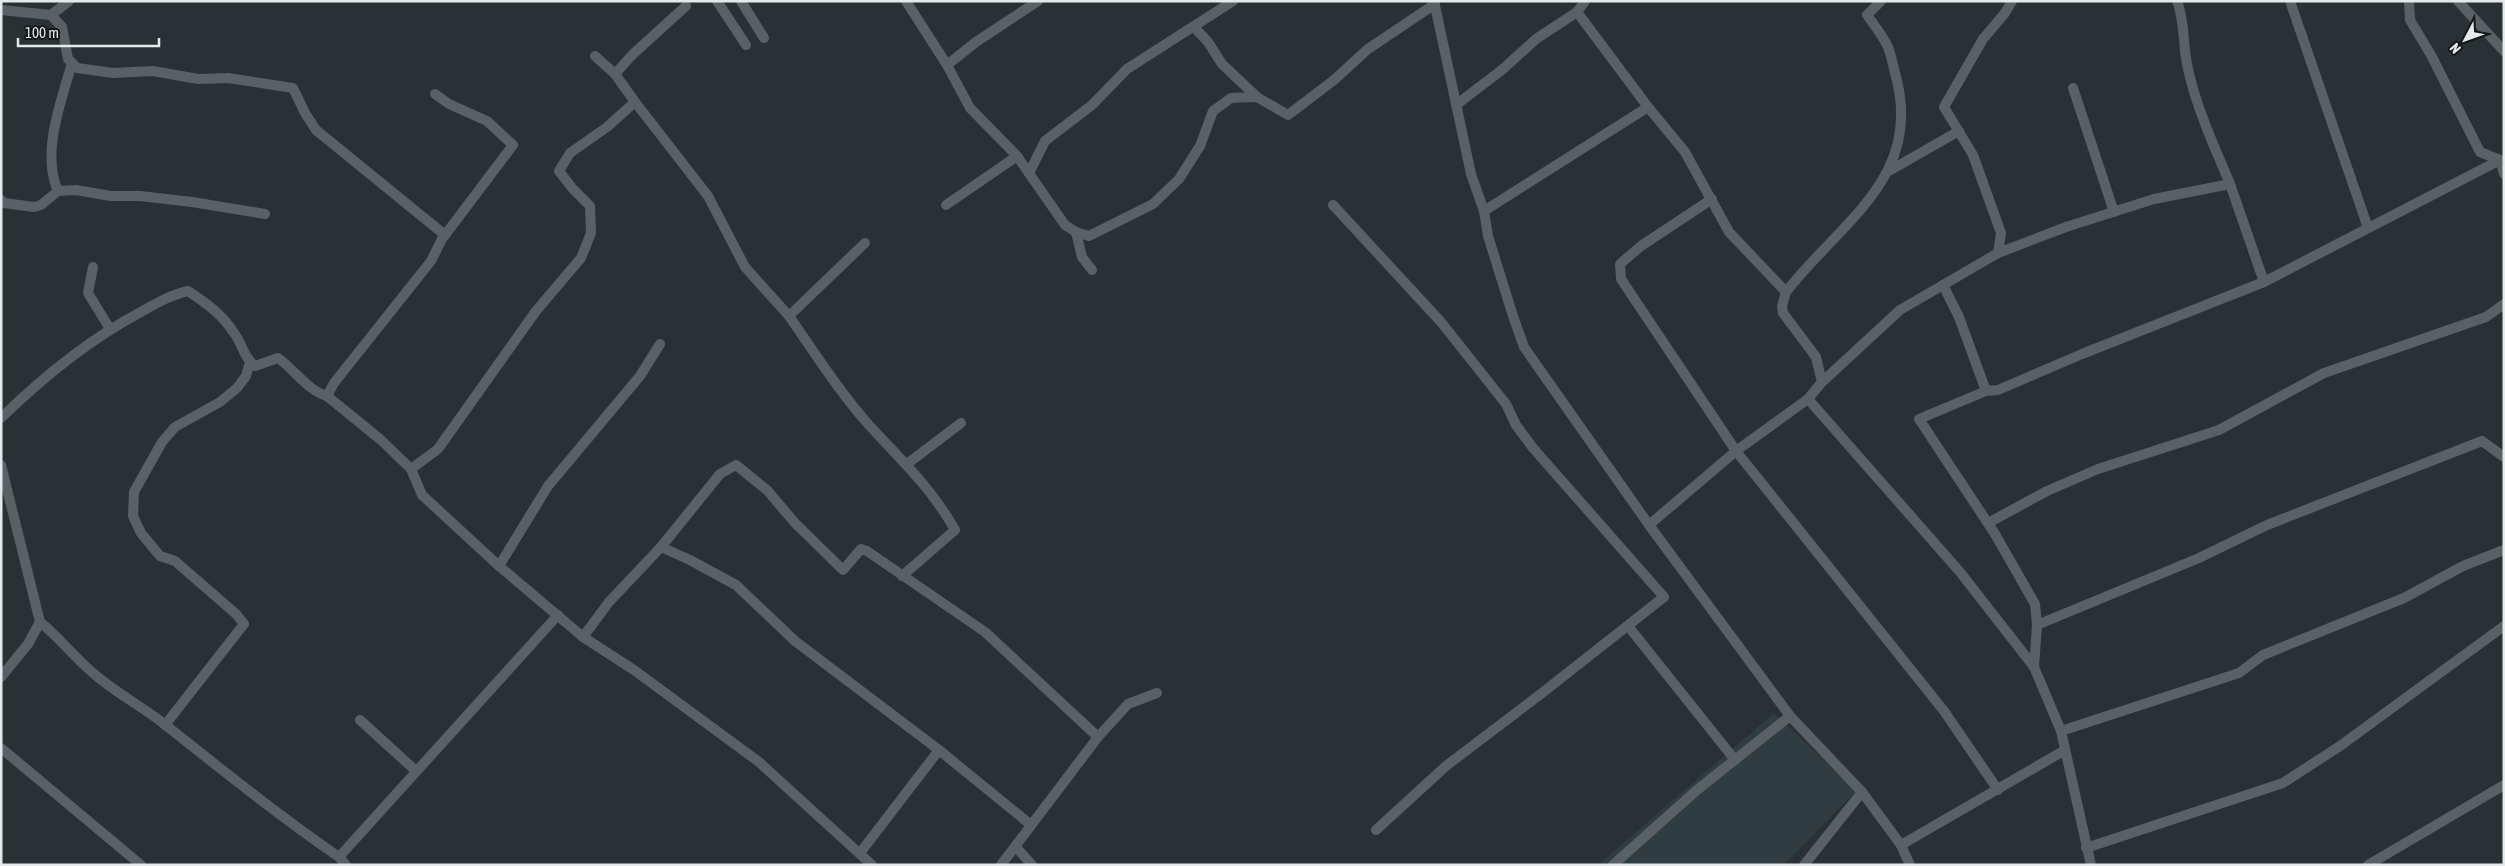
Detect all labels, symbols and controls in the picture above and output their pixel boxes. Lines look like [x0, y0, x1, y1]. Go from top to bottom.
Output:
scale bar [18, 15, 159, 47]
north arrow [2440, 15, 2490, 65]
text: 100 m [25, 24, 59, 41]
text: N [2446, 40, 2464, 57]

